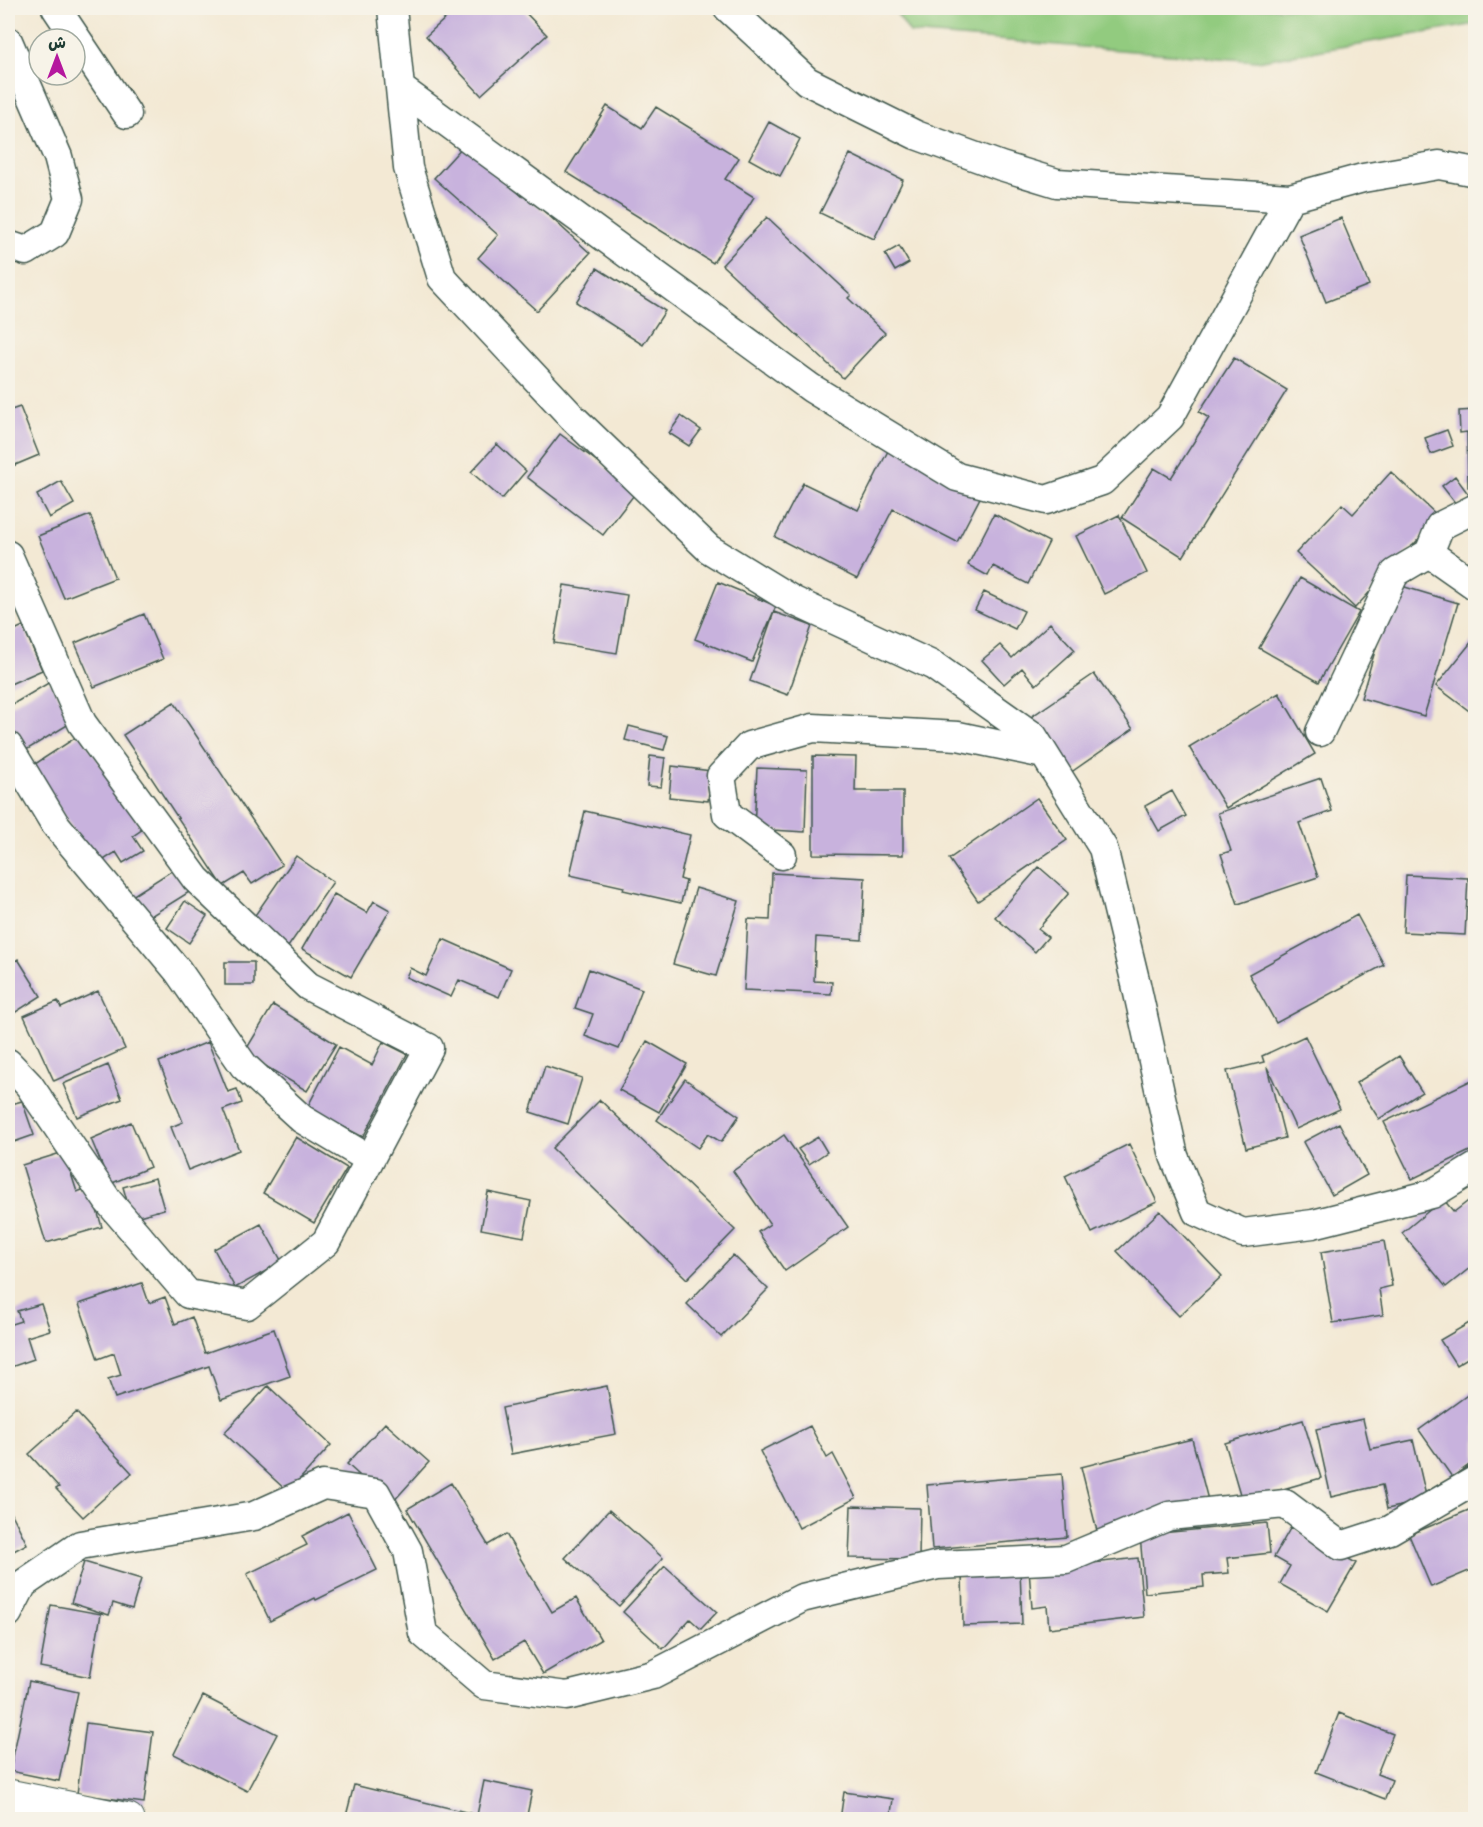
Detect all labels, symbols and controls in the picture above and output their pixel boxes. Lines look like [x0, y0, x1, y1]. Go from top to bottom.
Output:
north arrow [27, 27, 87, 87]
text: ش [48, 36, 66, 55]

